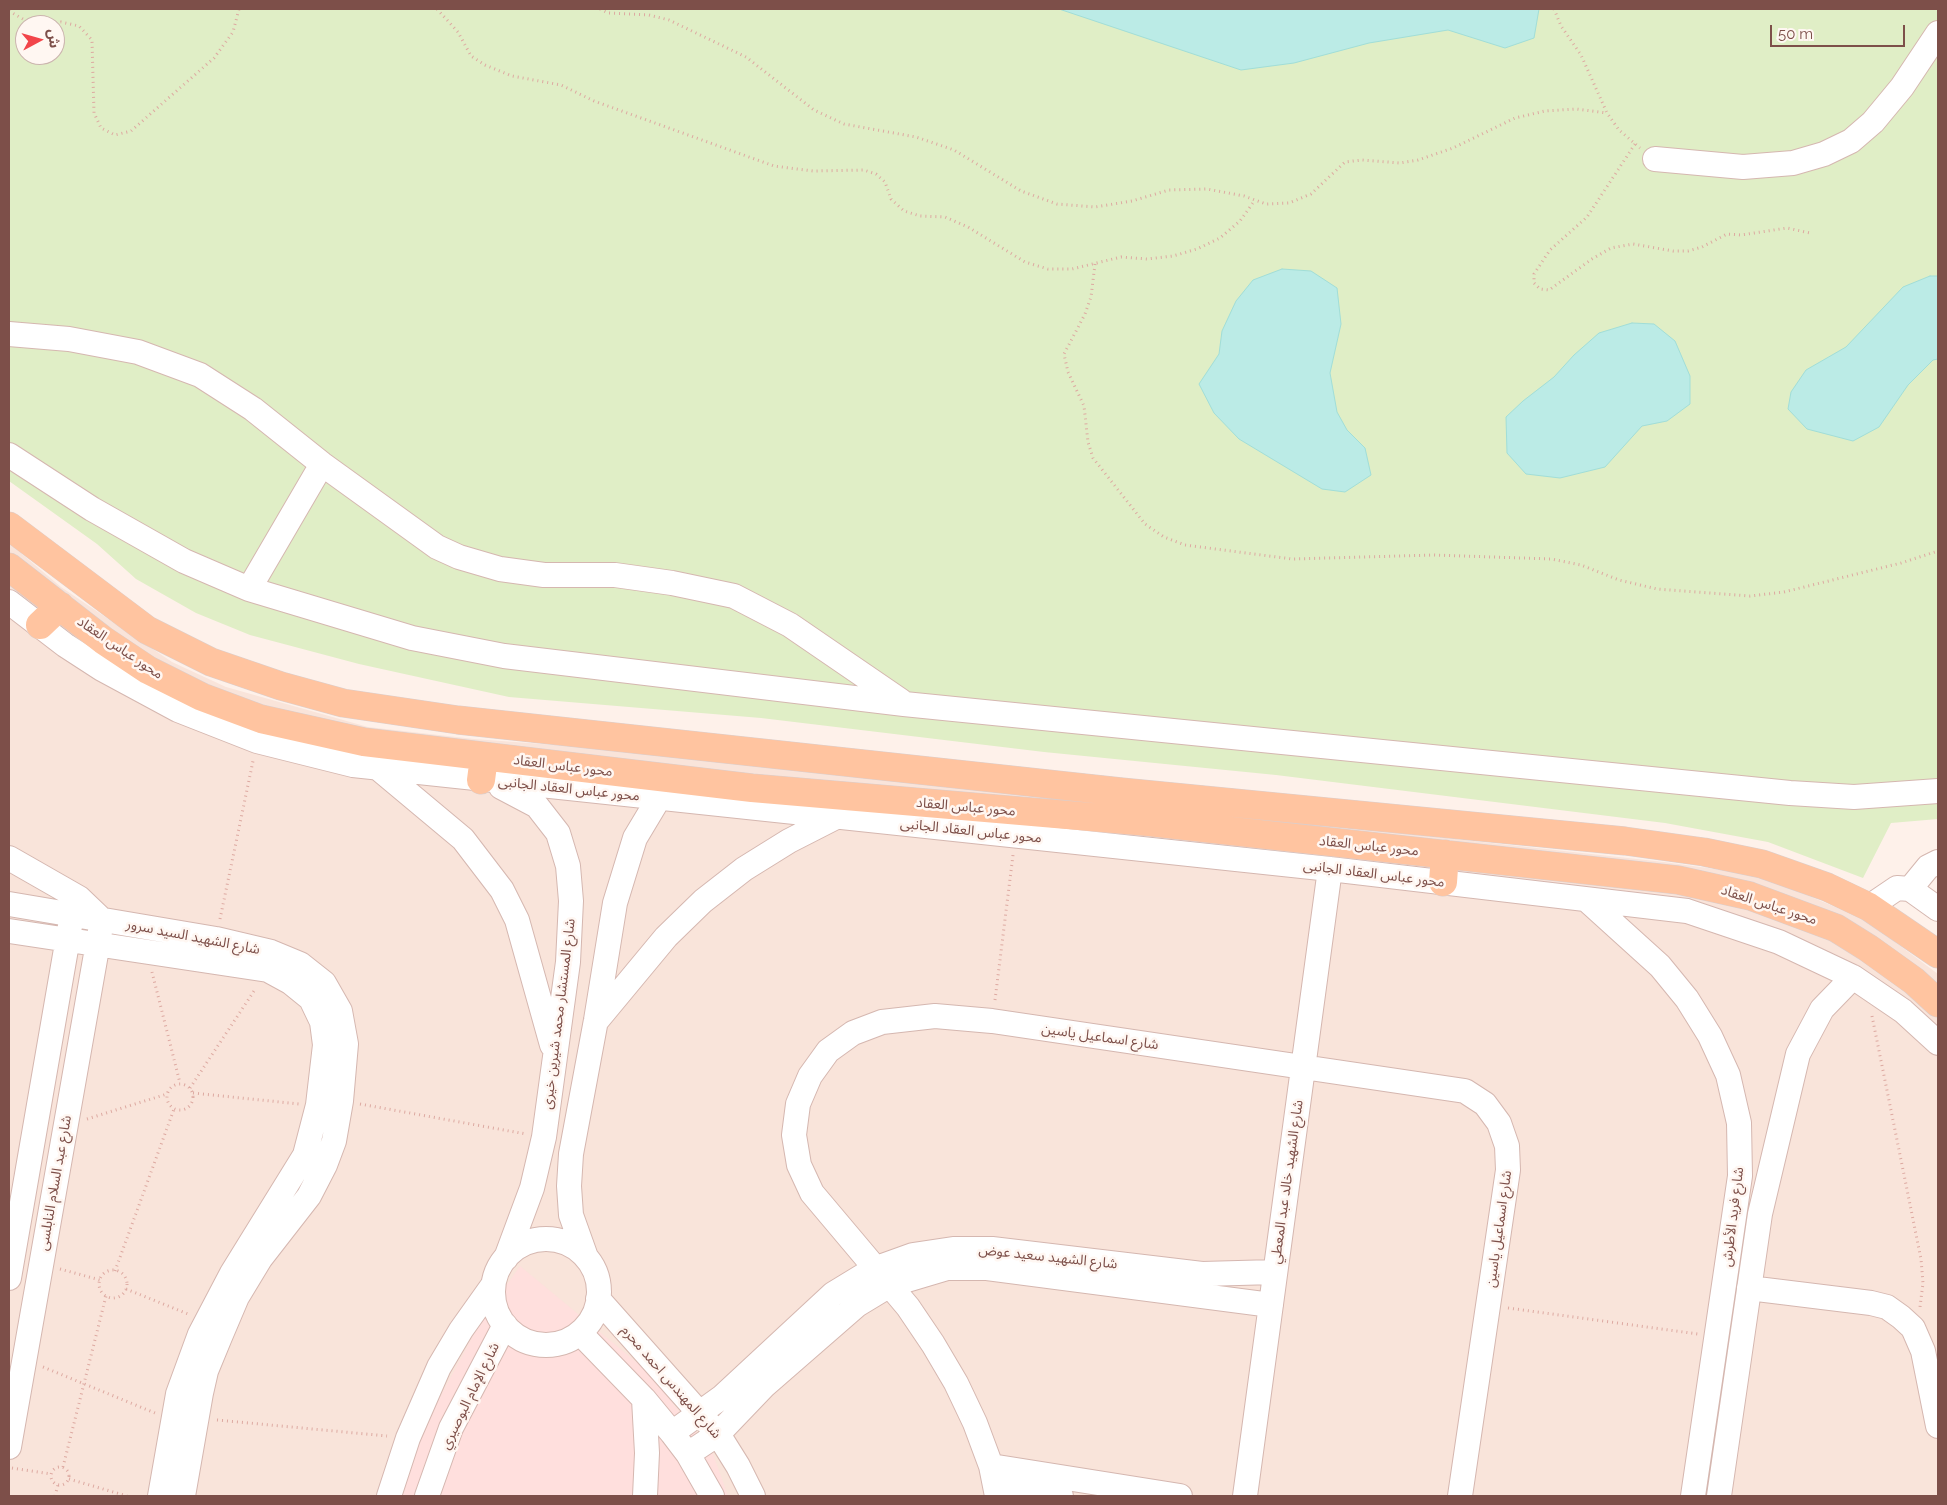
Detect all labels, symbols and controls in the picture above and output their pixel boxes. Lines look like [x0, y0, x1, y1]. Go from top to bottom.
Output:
north arrow [15, 15, 65, 65]
scale bar [1772, 15, 1907, 47]
text: 50 m [1778, 25, 1813, 43]
text: ش [45, 28, 63, 49]
street label: محور عباس العقاد [74, 613, 166, 683]
street label: محور عباس العقاد [512, 752, 614, 780]
street label: محور عباس العقاد الجانبى [497, 773, 641, 805]
street label: محور عباس العقاد [915, 794, 1017, 820]
street label: محور عباس العقاد الجانبى [899, 815, 1043, 847]
street label: محور عباس العقاد [1318, 832, 1420, 860]
street label: محور عباس العقاد الجانبى [1302, 857, 1446, 891]
street label: محور عباس العقاد [1719, 882, 1819, 928]
street label: شارع الشهيد السيد سرور [125, 916, 261, 958]
street label: شارع المستشار محمد شيرين خيرى [539, 918, 579, 1110]
street label: شارع اسماعيل ياسين [1040, 1020, 1160, 1054]
street label: شارع الشهيد خالد عبد المعطي [1267, 1099, 1307, 1265]
street label: شارع عبد السلام النابلسى [35, 1114, 75, 1252]
street label: شارع فريد الأطرش [1719, 1166, 1747, 1268]
street label: شارع اسماعيل ياسين [1482, 1169, 1516, 1289]
street label: شارع الشهيد سعيد عوض [978, 1241, 1118, 1273]
street label: شارع المهندس احمد محرم [617, 1322, 725, 1442]
street label: شارع الإمام البوصيري [437, 1340, 503, 1452]

